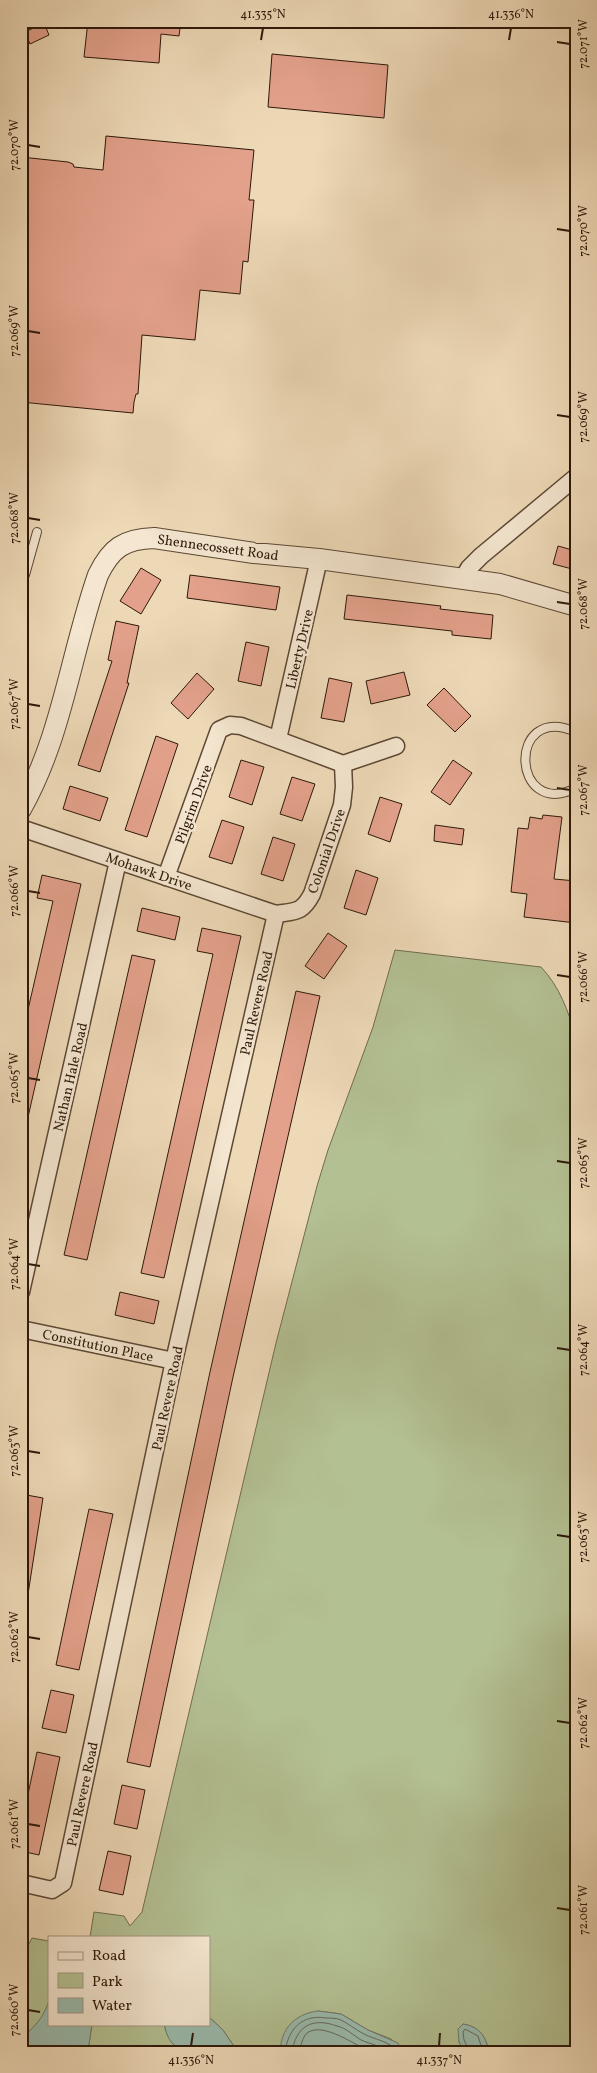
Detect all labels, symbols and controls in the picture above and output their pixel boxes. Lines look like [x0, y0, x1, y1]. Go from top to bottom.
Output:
text: 41.335°N [240, 7, 286, 23]
text: 41.336°N [488, 7, 534, 23]
text: 72.071°W [576, 19, 592, 69]
text: 72.070°W [7, 119, 23, 171]
text: 72.070°W [576, 205, 592, 257]
text: 72.069°W [7, 305, 23, 357]
text: 72.069°W [576, 391, 592, 443]
text: 72.068°W [7, 492, 23, 544]
street label: Shennecossett Road [156, 531, 280, 566]
text: 72.068°W [576, 578, 592, 630]
street label: Liberty Drive [282, 607, 319, 691]
text: 72.067°W [7, 678, 23, 730]
street label: Pilgrim Drive [171, 762, 218, 847]
text: 72.067°W [576, 764, 592, 816]
street label: Colonial Drive [304, 806, 351, 897]
street label: Mohawk Drive [103, 849, 195, 896]
text: 72.066°W [7, 865, 23, 917]
street label: Paul Revere Road [236, 949, 279, 1057]
text: 72.066°W [576, 951, 592, 1003]
street label: Nathan Hale Road [50, 1021, 93, 1134]
text: 72.065°W [7, 1052, 23, 1104]
text: 72.065°W [576, 1137, 592, 1189]
text: 72.064°W [7, 1238, 23, 1290]
text: 72.064°W [576, 1324, 592, 1376]
street label: Constitution Place [41, 1325, 155, 1368]
street label: Paul Revere Road [148, 1344, 189, 1452]
text: 72.063°W [7, 1425, 23, 1477]
text: 72.063°W [576, 1511, 592, 1563]
text: 72.062°W [7, 1611, 23, 1663]
text: 72.062°W [576, 1697, 592, 1749]
street label: Paul Revere Road [63, 1740, 104, 1848]
text: 72.061°W [7, 1799, 23, 1849]
text: 72.061°W [576, 1885, 592, 1935]
legend [48, 1936, 210, 2026]
text: Road [92, 1946, 126, 1967]
text: Park [92, 1972, 123, 1993]
text: 72.060°W [7, 1984, 23, 2036]
text: Water [92, 1996, 132, 2017]
text: 41.336°N [168, 2053, 214, 2069]
text: 41.337°N [416, 2053, 462, 2069]

